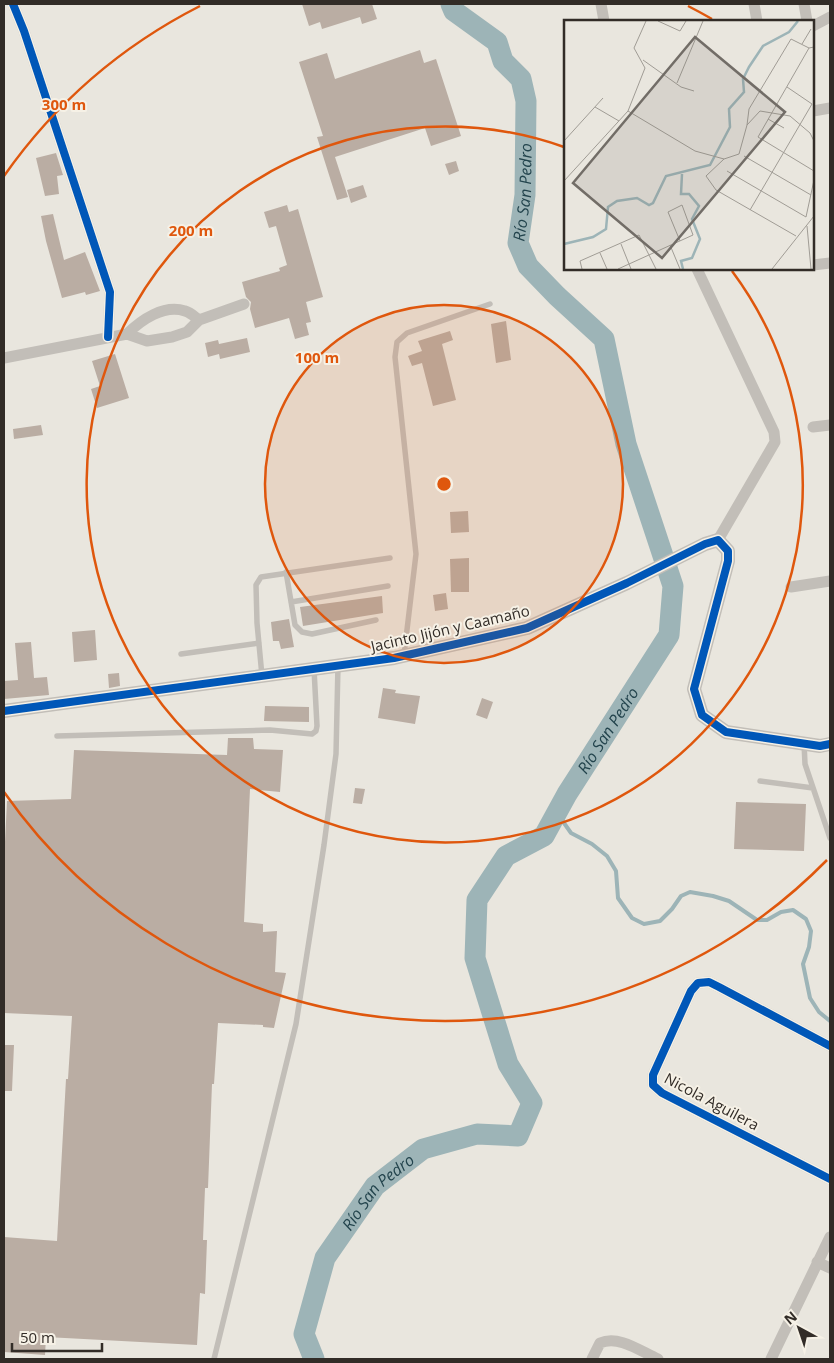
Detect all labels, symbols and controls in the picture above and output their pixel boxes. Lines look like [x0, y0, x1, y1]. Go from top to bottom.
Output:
inset map [564, 20, 814, 270]
text: 300 m [42, 94, 86, 114]
water label: Río San Pedro [507, 143, 537, 243]
text: 200 m [169, 220, 213, 240]
text: 100 m [295, 347, 339, 367]
centre of rings [435, 475, 453, 493]
street label: Jacinto Jijón y Caamaño [367, 600, 531, 656]
water label: Río San Pedro [572, 683, 644, 778]
street label: Nicola Aguilera [661, 1068, 763, 1134]
water label: Río San Pedro [336, 1149, 419, 1235]
north arrow [774, 1303, 824, 1353]
text: N [780, 1307, 801, 1329]
scale bar [12, 1320, 102, 1352]
text: 50 m [20, 1327, 55, 1347]

